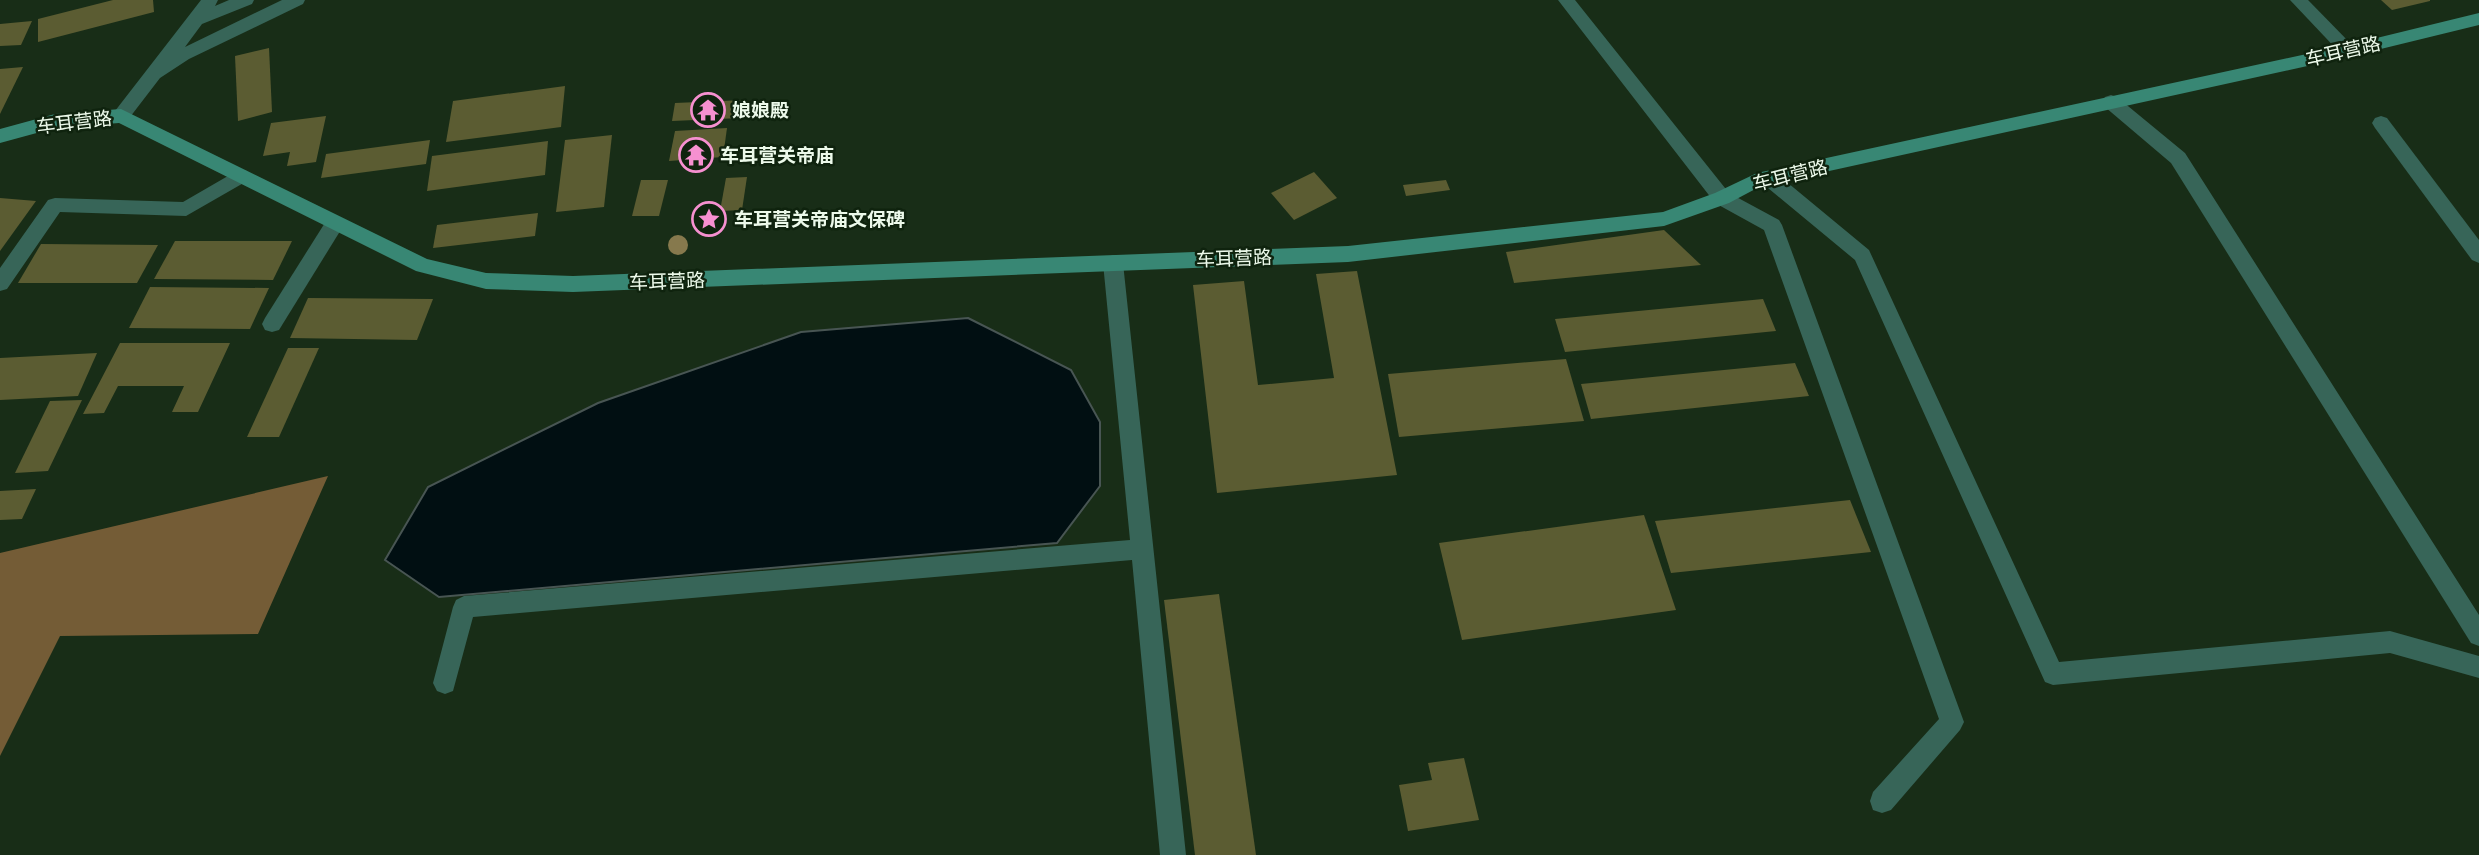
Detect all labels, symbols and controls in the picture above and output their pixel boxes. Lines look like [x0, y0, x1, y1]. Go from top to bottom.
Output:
street label: 车耳营路 [2303, 32, 2383, 71]
temple icon: 娘娘殿 [689, 91, 727, 129]
place label: 娘娘殿 [732, 99, 789, 122]
street label: 车耳营路 [35, 106, 113, 139]
temple icon: 车耳营关帝庙 [677, 136, 715, 174]
place label: 车耳营关帝庙 [720, 144, 834, 167]
street label: 车耳营路 [1750, 155, 1830, 196]
place icon: 车耳营关帝庙文保碑 [690, 200, 728, 238]
place label: 车耳营关帝庙文保碑 [734, 208, 905, 231]
street label: 车耳营路 [1196, 246, 1272, 271]
street label: 车耳营路 [629, 269, 705, 294]

